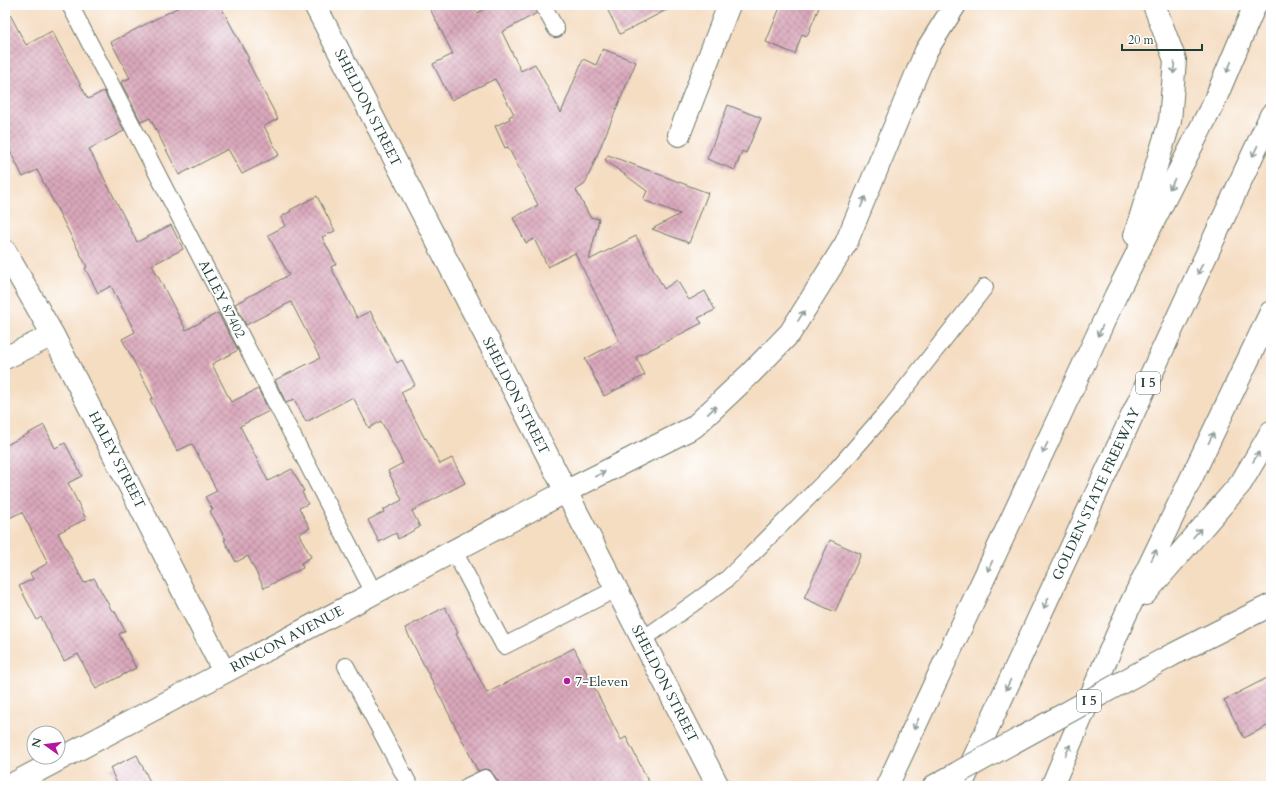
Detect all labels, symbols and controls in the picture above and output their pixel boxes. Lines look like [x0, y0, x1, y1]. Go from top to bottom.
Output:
scale bar [1122, 26, 1202, 52]
text: 20 m [1128, 32, 1155, 48]
street label: SHELDON STREET [330, 46, 406, 170]
one-way arrow [1224, 60, 1232, 72]
one-way arrow [1171, 61, 1178, 74]
one-way arrow [1251, 144, 1258, 156]
one-way arrow [1168, 178, 1175, 190]
one-way arrow [860, 196, 867, 208]
street label: ALLEY 87402 [194, 257, 250, 341]
one-way arrow [1196, 262, 1203, 274]
one-way arrow [797, 310, 805, 322]
one-way arrow [1096, 324, 1103, 336]
street label: SHELDON STREET [478, 334, 554, 458]
road number: I 5 [1136, 372, 1160, 394]
street label: GOLDEN STATE FREEWAY [1048, 404, 1145, 583]
one-way arrow [707, 405, 717, 415]
street label: HALEY STREET [84, 408, 150, 512]
one-way arrow [1208, 432, 1215, 444]
one-way arrow [1041, 442, 1048, 454]
one-way arrow [1252, 452, 1260, 463]
one-way arrow [594, 470, 606, 477]
one-way arrow [1192, 528, 1201, 539]
one-way arrow [1151, 550, 1158, 562]
one-way arrow [986, 560, 993, 572]
one-way arrow [1042, 596, 1049, 608]
street label: RINCON AVENUE [227, 601, 347, 677]
street label: SHELDON STREET [627, 622, 703, 746]
place label: 7-Eleven [575, 672, 628, 691]
marker: 7-Eleven [562, 676, 572, 686]
one-way arrow [1004, 679, 1011, 691]
road number: I 5 [1077, 690, 1101, 712]
one-way arrow [912, 718, 919, 730]
north arrow [26, 725, 66, 765]
text: N [28, 736, 45, 749]
one-way arrow [1064, 745, 1072, 757]

